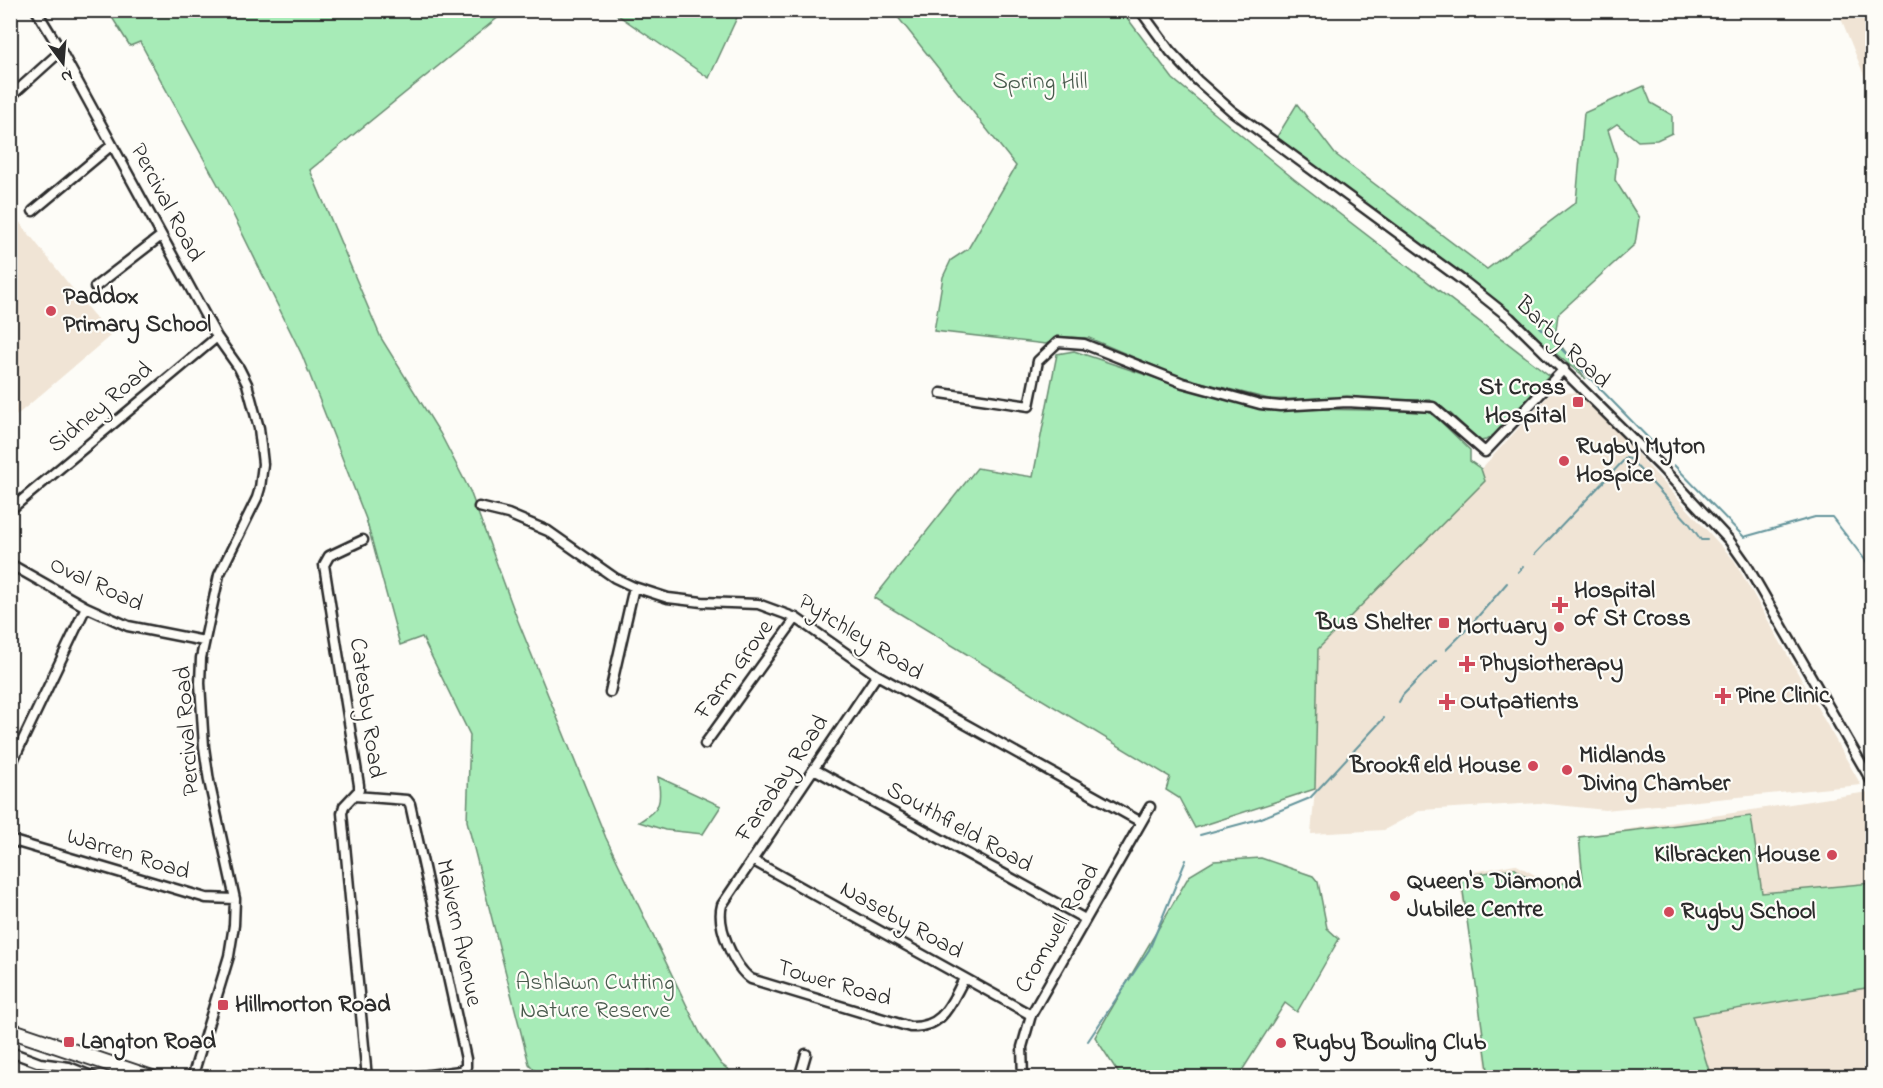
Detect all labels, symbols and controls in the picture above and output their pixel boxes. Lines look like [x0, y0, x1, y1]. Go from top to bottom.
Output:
north arrow [33, 33, 93, 93]
text: N [58, 62, 75, 89]
park label: Spring Hill [992, 65, 1088, 100]
street label: Percival Road [120, 137, 212, 269]
place label: Paddox Primary School [63, 280, 211, 344]
street label: Barby Road [1505, 288, 1618, 399]
marker: Paddox Primary School [44, 304, 58, 318]
street label: Sidney Road [41, 353, 162, 463]
place label: St Cross Hospital [1479, 371, 1566, 434]
marker: St Cross Hospital [1571, 395, 1585, 409]
place label: Rugby Myton Hospice [1576, 430, 1705, 493]
marker: Rugby Myton Hospice [1557, 454, 1571, 468]
street label: Oval Road [43, 548, 149, 622]
place label: Hospital of St Cross [1574, 574, 1691, 637]
street label: Pytchley Road [790, 585, 930, 692]
marker: Hospital of St Cross [1551, 596, 1569, 614]
place label: Bus Shelter [1315, 606, 1433, 641]
place label: Mortuary [1457, 610, 1547, 646]
street label: Farm Grove [686, 612, 783, 728]
marker: Bus Shelter [1437, 616, 1451, 630]
marker: Mortuary [1552, 620, 1566, 634]
street label: Catesby Road [338, 636, 393, 781]
place label: Physiotherapy [1480, 647, 1623, 683]
marker: Physiotherapy [1458, 655, 1476, 673]
street label: Percival Road [166, 664, 210, 797]
place label: Pine Clinic [1736, 679, 1831, 714]
place label: Outpatients [1460, 685, 1579, 720]
marker: Pine Clinic [1714, 687, 1732, 705]
marker: Outpatients [1438, 693, 1456, 711]
street label: Faraday Road [727, 708, 840, 851]
place label: Midlands Diving Chamber [1578, 739, 1731, 803]
place label: Brookfield House [1349, 749, 1522, 784]
marker: Brookfield House [1526, 759, 1540, 773]
marker: Midlands Diving Chamber [1560, 763, 1574, 777]
street label: Southfield Road [879, 773, 1039, 883]
street label: Warren Road [62, 820, 194, 890]
place label: Kilbracken House [1654, 838, 1821, 873]
marker: Kilbracken House [1825, 848, 1839, 862]
street label: Malvern Avenue [425, 856, 491, 1010]
street label: Cromwell Road [1007, 857, 1110, 1000]
place label: Queen's Diamond Jubilee Centre [1407, 865, 1582, 928]
street label: Naseby Road [832, 873, 970, 970]
marker: Queen's Diamond Jubilee Centre [1388, 889, 1402, 903]
place label: Rugby School [1681, 895, 1816, 931]
marker: Rugby School [1662, 905, 1676, 919]
street label: Tower Road [773, 951, 896, 1017]
park label: Ashlawn Cutting Nature Reserve [516, 966, 674, 1029]
place label: Hillmorton Road [235, 988, 391, 1023]
marker: Hillmorton Road [216, 998, 230, 1012]
place label: Langton Road [81, 1025, 217, 1061]
place label: Rugby Bowling Club [1293, 1026, 1487, 1062]
marker: Langton Road [62, 1035, 76, 1049]
marker: Rugby Bowling Club [1274, 1036, 1288, 1050]

